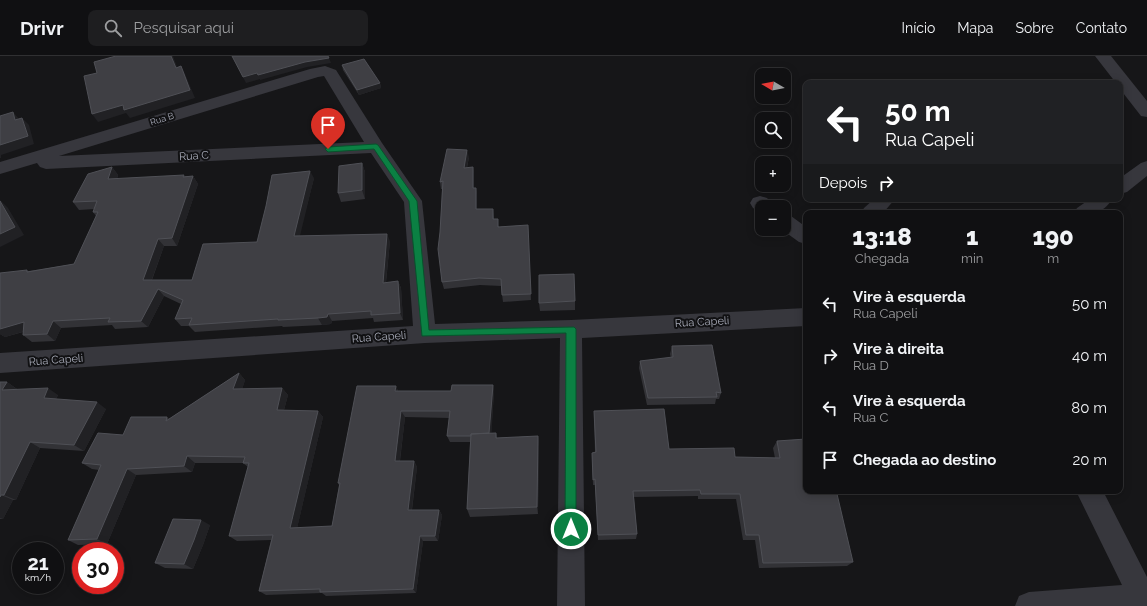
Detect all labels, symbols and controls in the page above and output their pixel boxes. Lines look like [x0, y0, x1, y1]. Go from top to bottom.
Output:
search box [88, 10, 368, 46]
text: Drivr [20, 17, 64, 39]
icon: search [102, 17, 124, 39]
text: Pesquisar aqui [134, 19, 234, 37]
text: Início [902, 20, 935, 36]
text: Mapa [957, 20, 993, 36]
text: Sobre [1015, 20, 1054, 36]
text: Contato [1076, 20, 1127, 36]
north arrow [755, 68, 791, 104]
map controls [755, 68, 791, 236]
text: 50 m [885, 95, 951, 128]
icon: left [819, 96, 871, 148]
pin [311, 108, 345, 149]
street label: Rua B [149, 111, 175, 127]
button: search [755, 112, 791, 148]
icon: arrive [317, 114, 339, 136]
text: Rua Capeli [885, 129, 974, 150]
street label: Rua C [179, 149, 210, 163]
button: + [755, 156, 791, 192]
icon: right [875, 172, 897, 194]
text: Depois [819, 174, 867, 192]
button: − [755, 200, 791, 236]
text: 13:18 [852, 222, 912, 251]
text: 1 [966, 222, 978, 251]
text: 190 [1033, 222, 1074, 251]
text: Chegada [855, 251, 909, 266]
text: min [961, 251, 983, 266]
text: m [1047, 251, 1059, 266]
text: Vire à esquerda [853, 288, 966, 306]
icon: left [819, 293, 841, 315]
text: 50 m [1072, 295, 1107, 313]
text: Rua Capeli [853, 306, 918, 321]
street label: Rua Capeli [674, 314, 730, 330]
street label: Rua Capeli [351, 329, 407, 345]
text: Vire à direita [853, 340, 944, 358]
icon: right [819, 345, 841, 367]
text: 40 m [1072, 347, 1107, 365]
street label: Rua Capeli [28, 352, 84, 368]
text: Rua D [853, 358, 889, 373]
text: Vire à esquerda [853, 392, 966, 410]
icon: left [819, 397, 841, 419]
text: 80 m [1071, 399, 1107, 417]
text: Rua C [853, 410, 888, 425]
icon: arrive [819, 449, 841, 471]
text: Chegada ao destino [853, 451, 996, 469]
text: 20 m [1072, 451, 1107, 469]
position arrow [550, 508, 592, 550]
speed limit sign: 30 [72, 542, 124, 594]
text: 21 [27, 551, 49, 575]
text: km/h [25, 572, 51, 583]

